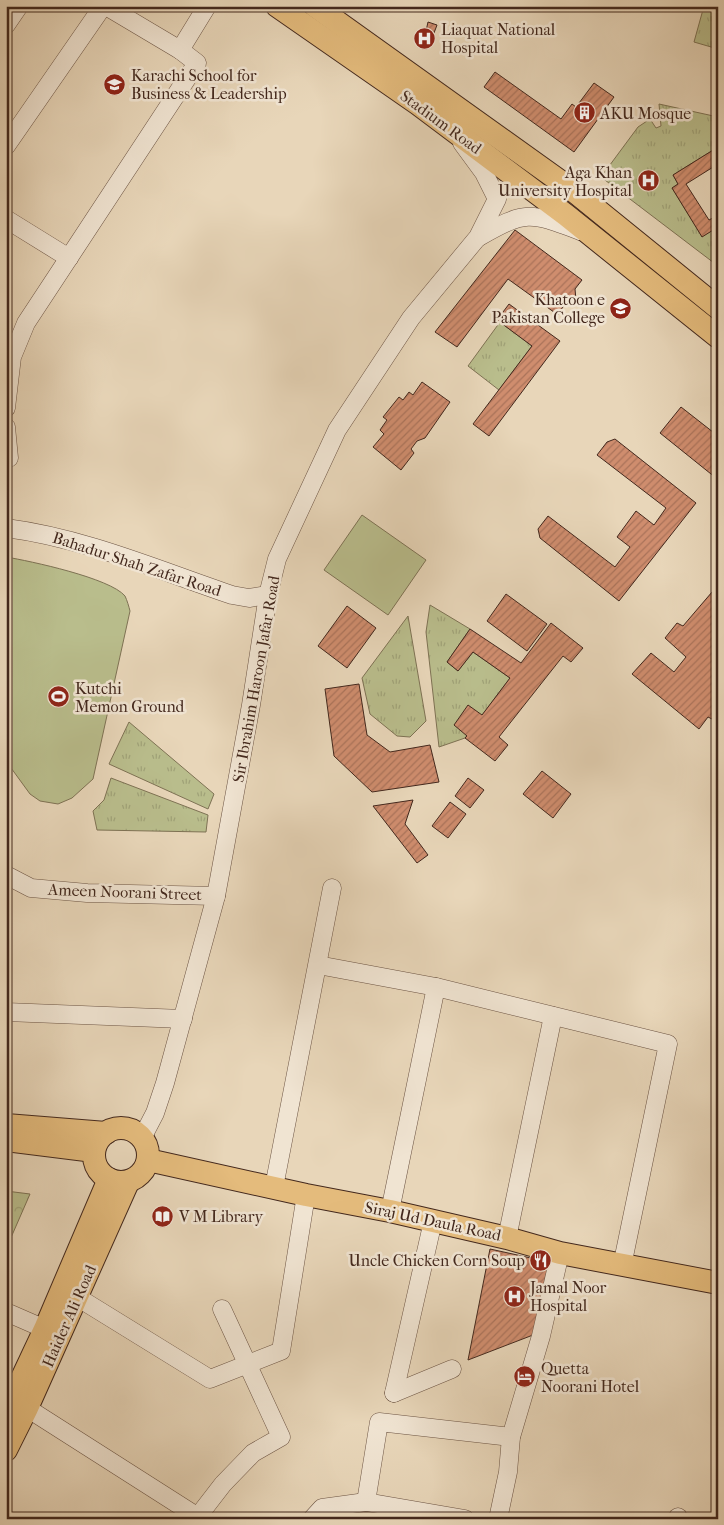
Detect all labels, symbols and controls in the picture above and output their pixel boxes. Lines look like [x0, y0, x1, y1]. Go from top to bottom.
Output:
place label: Liaquat National Hospital [441, 20, 556, 57]
hospital icon: Liaquat National Hospital [413, 26, 437, 50]
place label: Karachi School for Business & Leadership [131, 66, 287, 103]
school or university icon: Karachi School for Business & Leadership [103, 72, 127, 96]
street label: Stadium Road [397, 86, 486, 158]
building icon: AKU Mosque [572, 101, 596, 125]
place label: AKU Mosque [599, 104, 691, 123]
place label: Aga Khan University Hospital [498, 163, 633, 200]
hospital icon: Aga Khan University Hospital [636, 169, 660, 193]
place label: Khatoon e Pakistan College [492, 290, 605, 327]
school or university icon: Khatoon e Pakistan College [609, 296, 633, 320]
street label: Bahadur Shah Zafar Road [50, 528, 224, 600]
street label: Sir Ibrahim Haroon Jafar Road [228, 574, 284, 784]
place label: Kutchi Memon Ground [75, 679, 185, 716]
sports icon: Kutchi Memon Ground [47, 685, 71, 709]
street label: Ameen Noorani Street [47, 880, 203, 904]
street label: Siraj Ud Daula Road [363, 1197, 503, 1245]
library icon: V M Library [151, 1204, 175, 1228]
place label: V M Library [178, 1207, 263, 1226]
restaurant icon: Uncle Chicken Corn Soup [529, 1248, 553, 1272]
place label: Uncle Chicken Corn Soup [348, 1251, 525, 1270]
street label: Haider Ali Road [38, 1262, 100, 1370]
place label: Jamal Noor Hospital [528, 1278, 607, 1315]
hospital icon: Jamal Noor Hospital [502, 1284, 526, 1308]
place label: Quetta Noorani Hotel [541, 1359, 640, 1396]
hotel icon: Quetta Noorani Hotel [513, 1365, 537, 1389]

